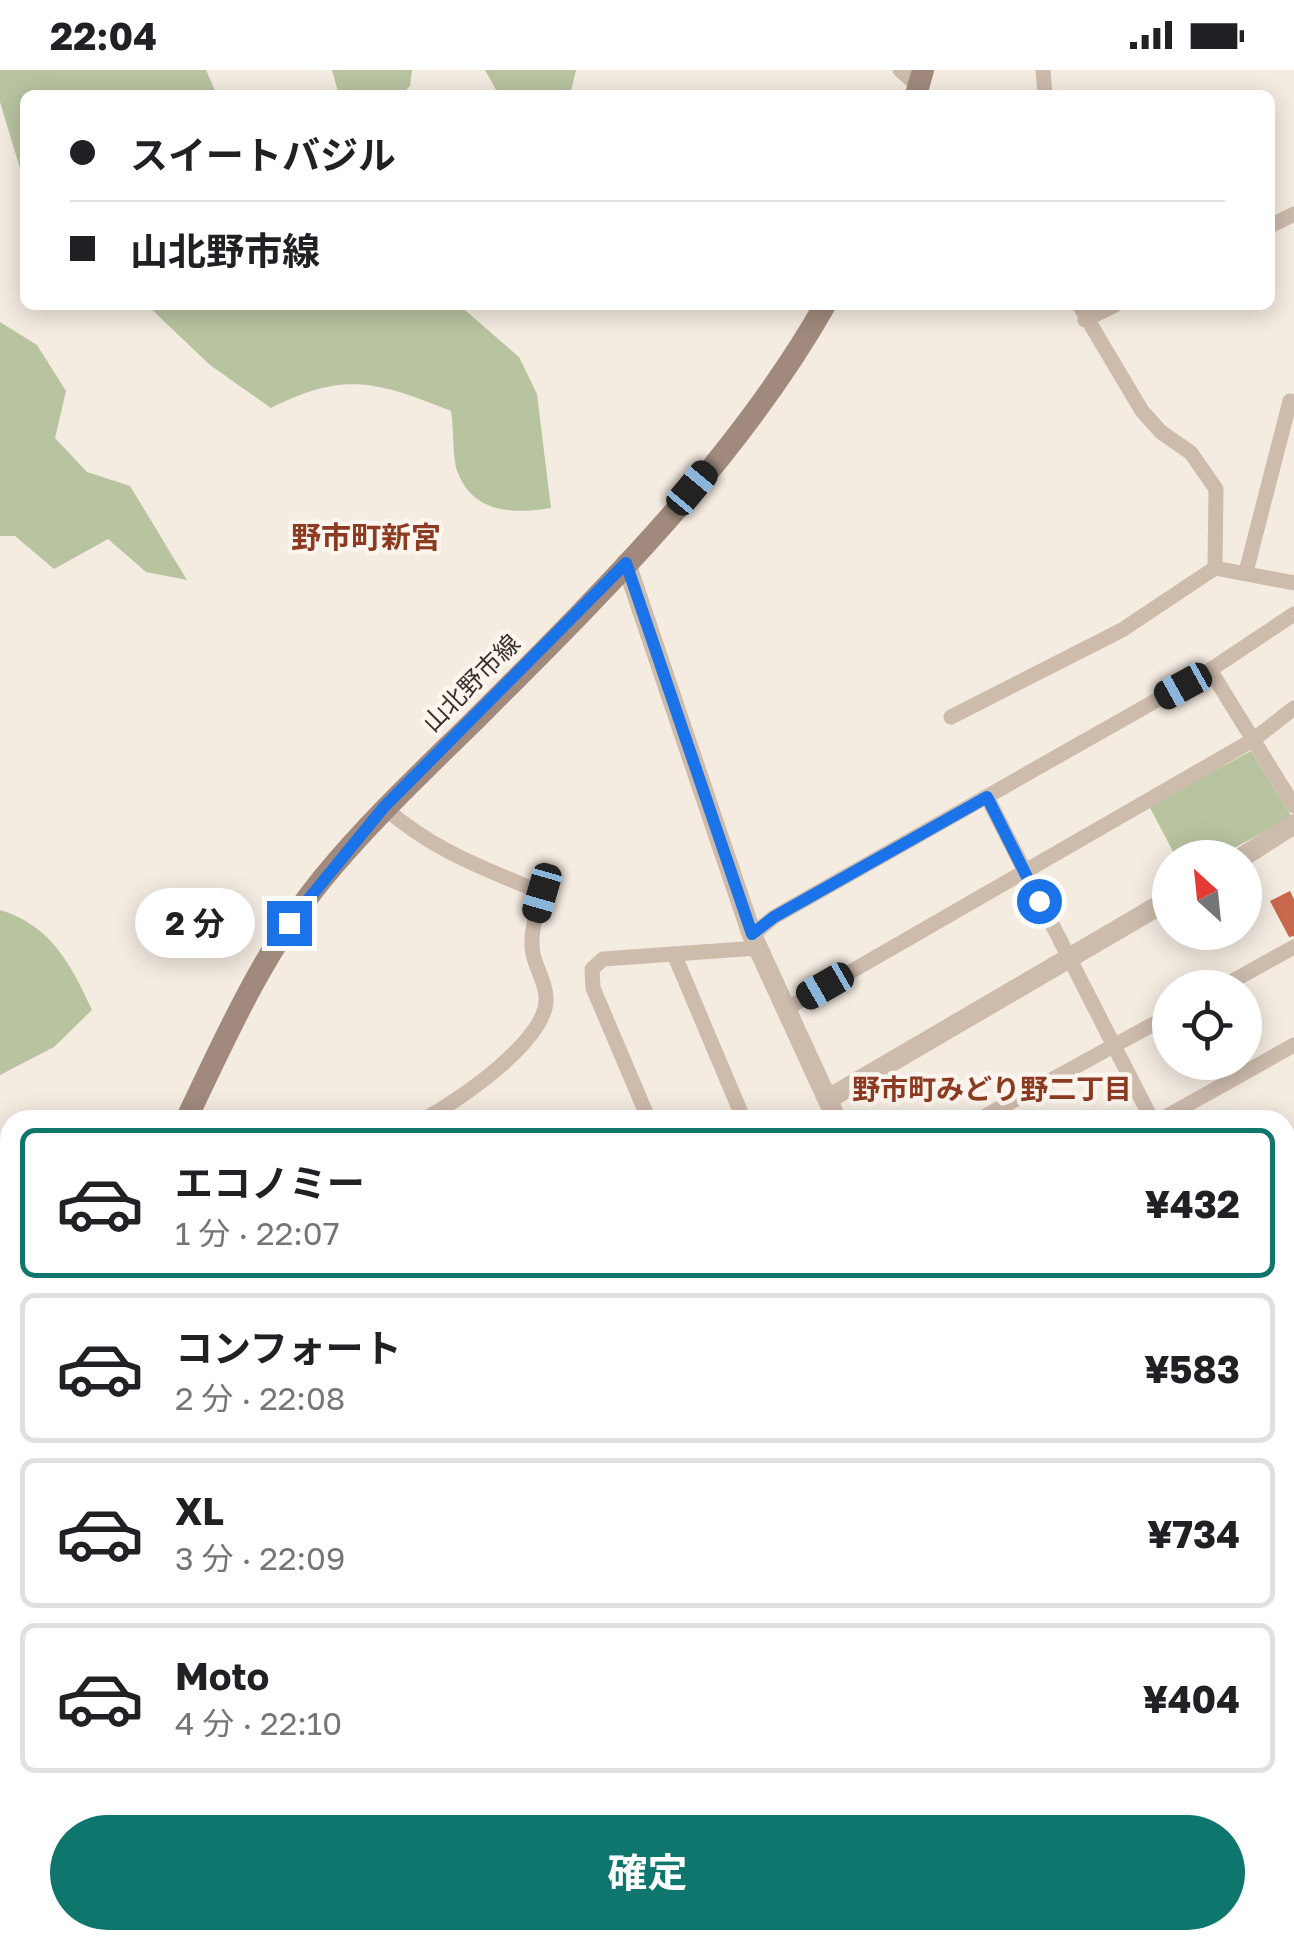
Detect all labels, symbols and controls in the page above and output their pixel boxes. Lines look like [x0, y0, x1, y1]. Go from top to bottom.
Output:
text: 22:04 [50, 13, 157, 58]
text: スイートバジル [130, 132, 396, 177]
text: 山北野市線 [130, 228, 320, 273]
car [661, 455, 723, 521]
district label: 野市町新宮 [291, 519, 441, 555]
street label: 山北野市線 [415, 627, 526, 738]
car [1149, 658, 1217, 714]
north arrow [1152, 840, 1262, 950]
map controls [1152, 840, 1262, 1080]
car [519, 860, 565, 926]
route start [1017, 879, 1062, 924]
callout: 2 分 [134, 888, 254, 958]
route end [267, 901, 312, 946]
text: 2 分 [165, 904, 225, 942]
car [792, 958, 858, 1014]
button: locate [1152, 970, 1262, 1080]
district label: 野市町みどり野二丁目 [852, 1072, 1132, 1105]
icon: car [55, 1158, 145, 1248]
text: エコノミー [175, 1160, 365, 1205]
text: ¥432 [1145, 1181, 1240, 1226]
text: 1 分 · 22:07 [175, 1214, 340, 1252]
icon: car [55, 1323, 145, 1413]
text: コンフォート [175, 1325, 402, 1370]
text: ¥583 [1144, 1346, 1240, 1391]
text: 2 分 · 22:08 [175, 1379, 345, 1417]
icon: car [55, 1488, 145, 1578]
text: XL [175, 1488, 224, 1533]
text: ¥734 [1147, 1511, 1240, 1556]
text: 3 分 · 22:09 [175, 1539, 345, 1577]
icon: car [55, 1653, 145, 1743]
text: Moto [175, 1653, 269, 1698]
text: ¥404 [1143, 1676, 1240, 1721]
text: 4 分 · 22:10 [175, 1704, 342, 1742]
button: 確定 [50, 1815, 1245, 1930]

